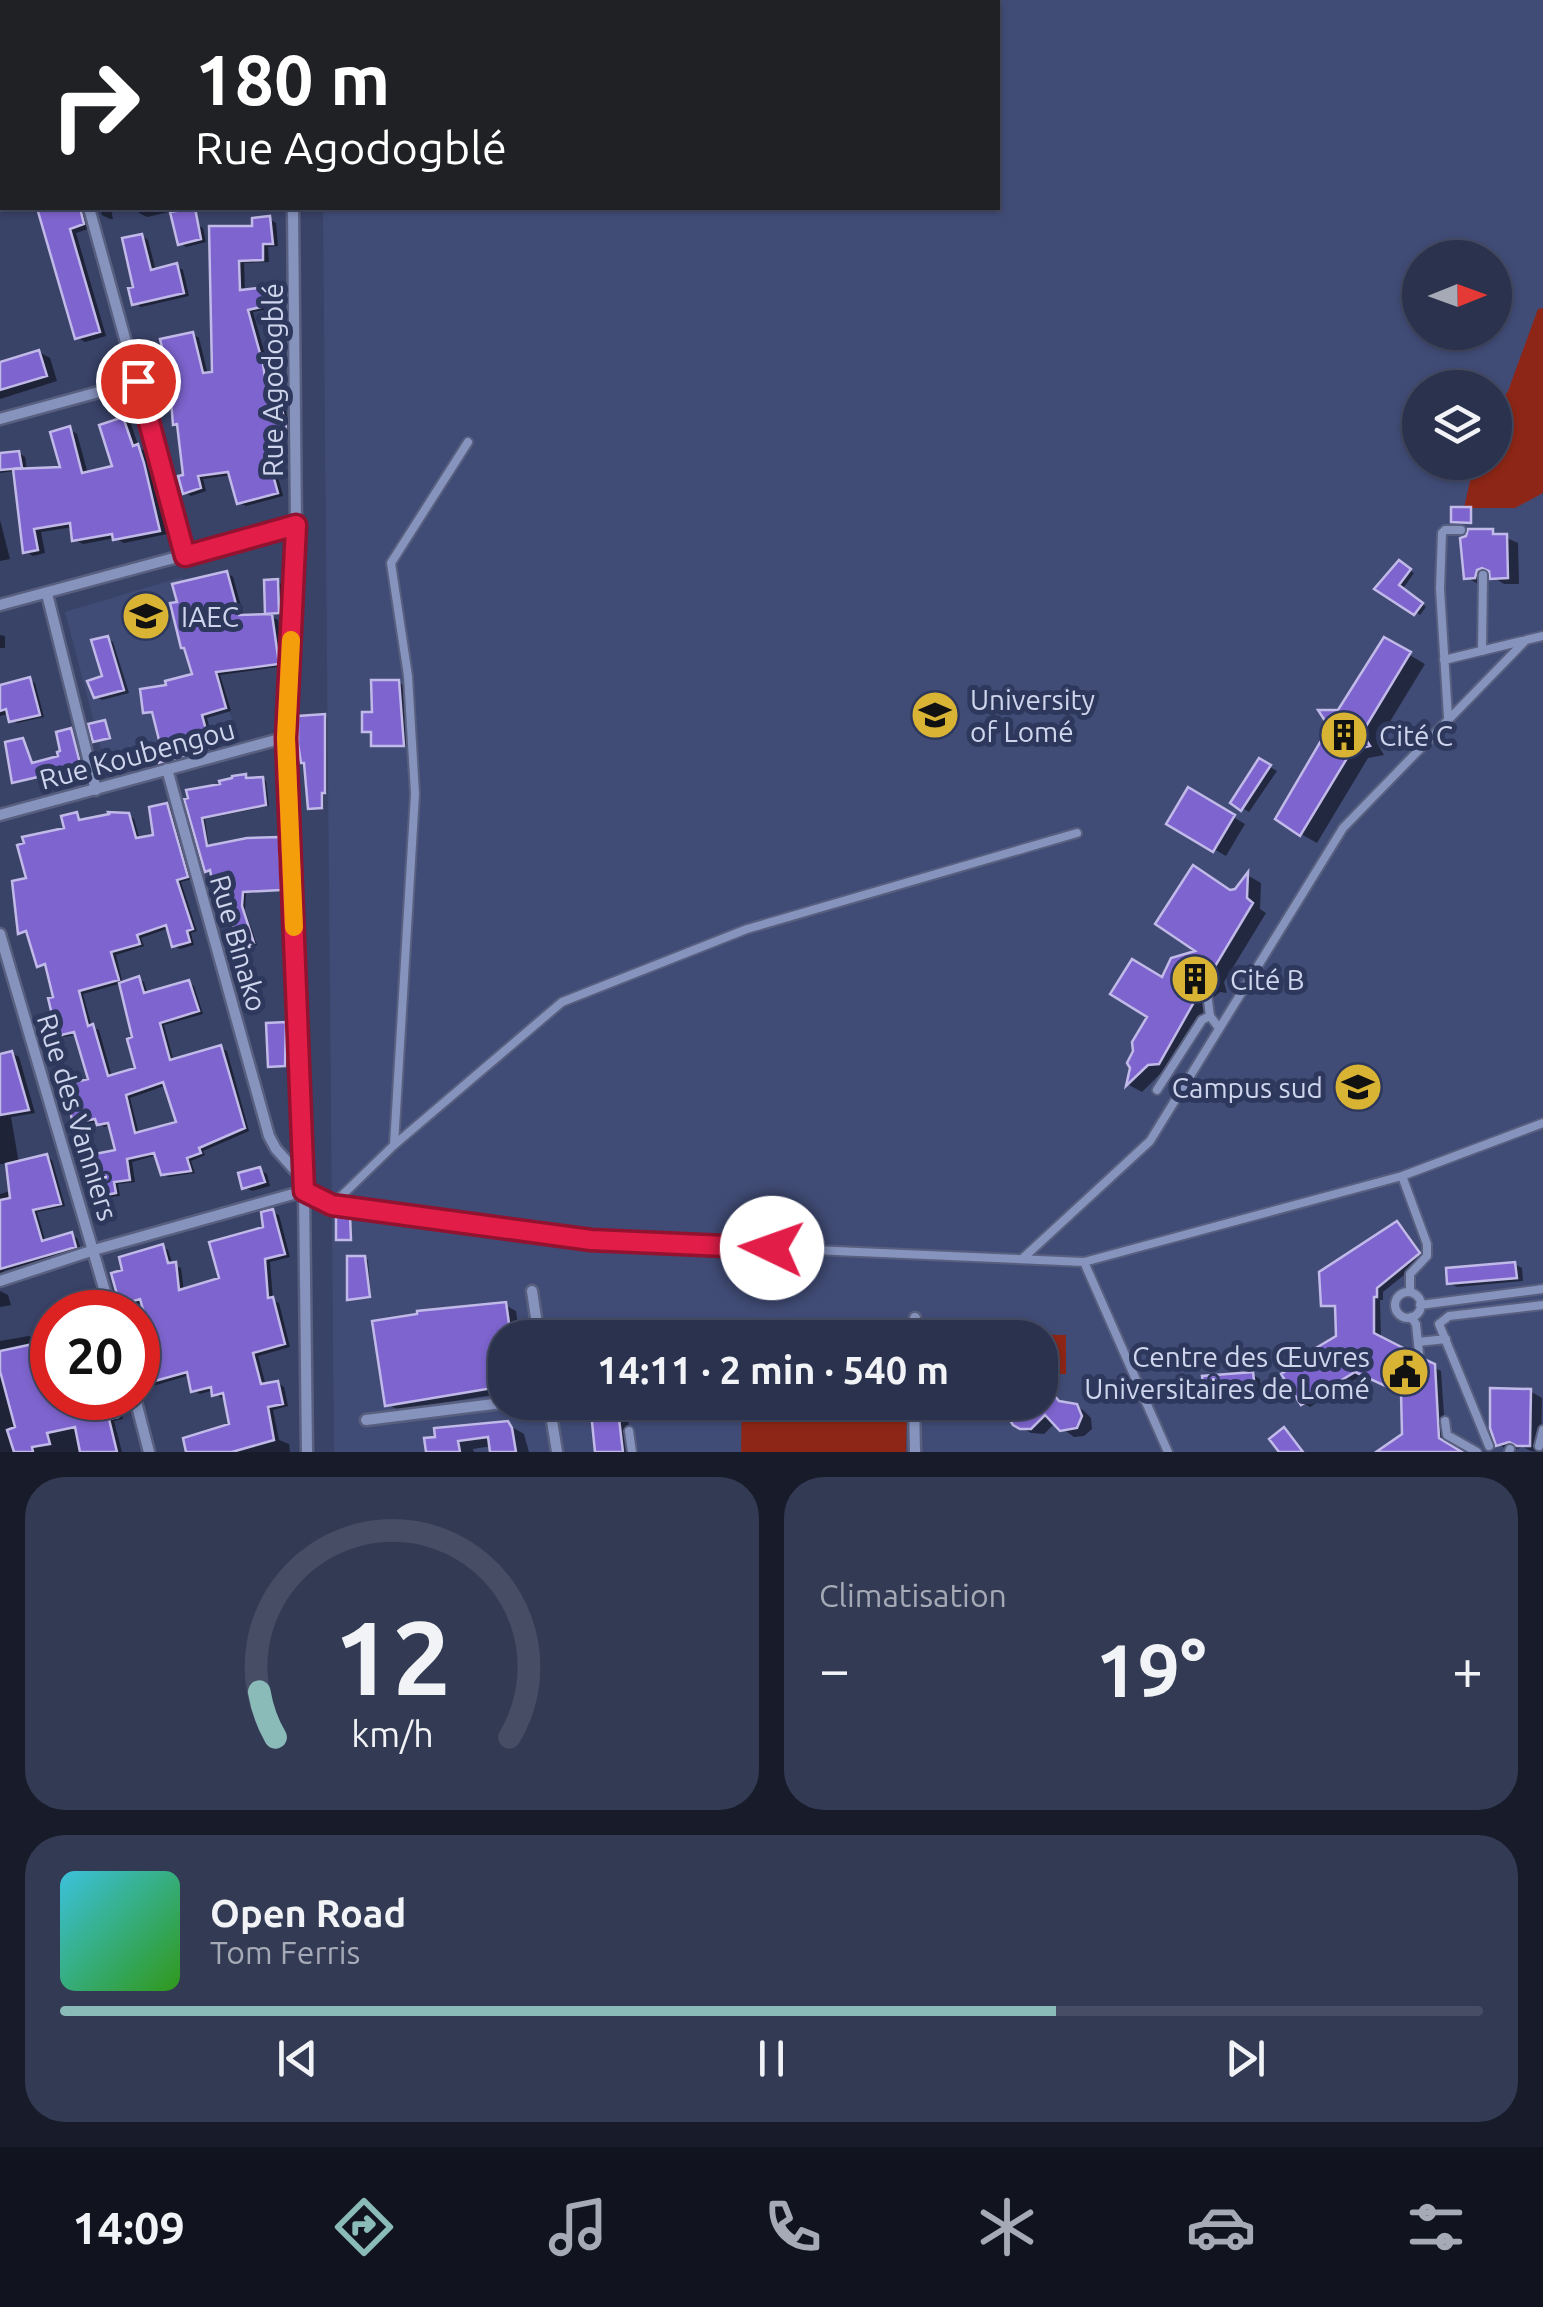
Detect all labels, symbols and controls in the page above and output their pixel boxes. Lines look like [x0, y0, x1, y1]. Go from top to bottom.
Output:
icon: right [30, 40, 160, 170]
text: 180 m [195, 40, 390, 118]
text: Rue Agodogblé [195, 122, 507, 173]
north arrow [1402, 240, 1512, 350]
map controls [1402, 240, 1512, 480]
street label: Rue Agodogblé [257, 283, 288, 477]
pin [96, 339, 181, 424]
icon: arrive [111, 354, 166, 409]
button: layers [1402, 370, 1512, 480]
school or university icon: IAEC [120, 590, 172, 642]
place label: IAEC [181, 601, 239, 632]
place label: University of Lomé [970, 684, 1095, 747]
school or university icon: University of Lomé [909, 689, 961, 741]
building icon: Cité C [1318, 709, 1370, 761]
street label: Rue Koubengou [36, 713, 238, 795]
place label: Cité C [1379, 720, 1453, 751]
street label: Rue Binako [205, 871, 273, 1015]
building icon: Cité B [1169, 953, 1221, 1005]
place label: Cité B [1230, 964, 1305, 995]
street label: Rue des Vanniers [32, 1010, 124, 1224]
school or university icon: Campus sud [1332, 1061, 1384, 1113]
place label: Campus sud [1172, 1072, 1323, 1103]
position arrow [720, 1196, 824, 1300]
speed limit sign: 20 [30, 1290, 160, 1420]
place label: Centre des Œuvres Universitaires de Lomé [1084, 1341, 1370, 1404]
public building icon: Centre des Œuvres Universitaires de Lomé [1379, 1346, 1431, 1398]
text: 14:11 · 2 min · 540 m [597, 1349, 949, 1391]
text: Climatisation [819, 1577, 1007, 1613]
text: 12 [333, 1598, 451, 1715]
text: 19° [1095, 1627, 1207, 1711]
text: − [819, 1638, 850, 1699]
text: + [1452, 1638, 1483, 1699]
text: km/h [351, 1714, 433, 1754]
text: Open Road [210, 1892, 406, 1934]
text: Tom Ferris [210, 1934, 360, 1970]
icon: previous [270, 2031, 325, 2086]
icon: pause [744, 2031, 799, 2086]
icon: next [1218, 2031, 1273, 2086]
icon: directions [329, 2192, 399, 2262]
icon: music [543, 2192, 613, 2262]
icon: phone [758, 2192, 828, 2262]
icon: climate [972, 2192, 1042, 2262]
icon: car [1186, 2192, 1256, 2262]
icon: filters [1401, 2192, 1471, 2262]
text: 14:09 [72, 2202, 185, 2253]

